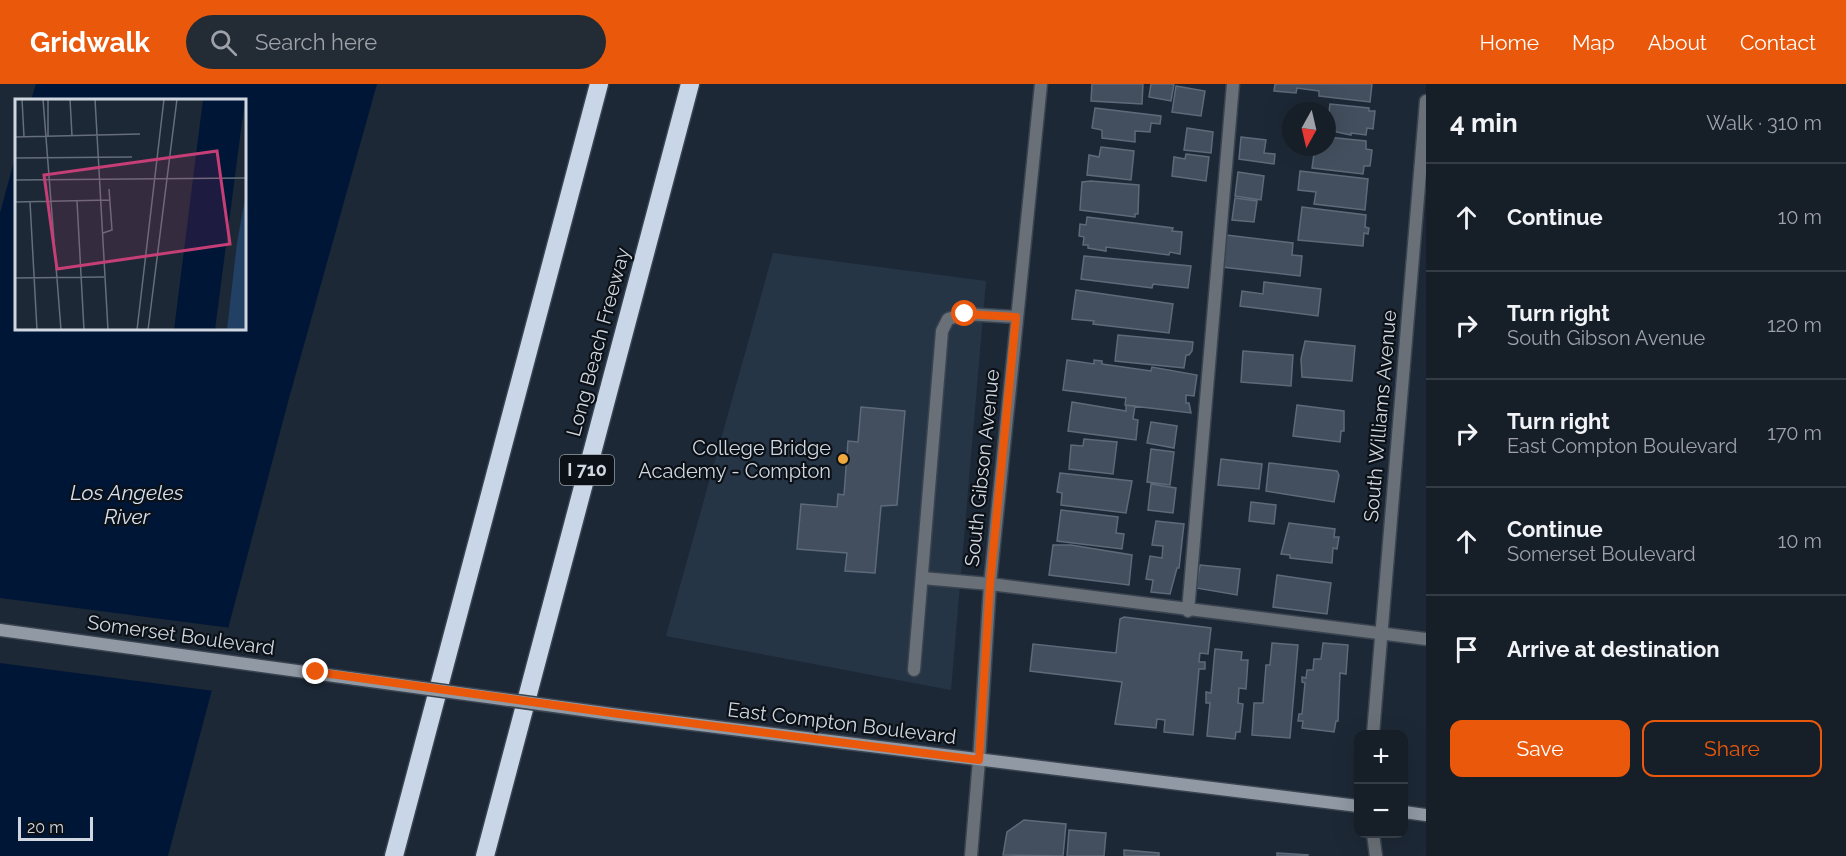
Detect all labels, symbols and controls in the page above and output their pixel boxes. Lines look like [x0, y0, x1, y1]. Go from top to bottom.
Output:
search box [186, 15, 606, 69]
text: Gridwalk [30, 26, 150, 59]
icon: search [207, 26, 240, 59]
text: Search here [255, 29, 377, 55]
text: Home [1480, 30, 1539, 55]
text: Map [1572, 30, 1615, 55]
text: About [1648, 30, 1707, 55]
text: Contact [1740, 30, 1816, 55]
inset map [15, 99, 246, 330]
north arrow [1282, 102, 1336, 156]
text: 4 min [1450, 108, 1518, 138]
text: Walk · 310 m [1706, 111, 1822, 135]
icon: ahead [1450, 201, 1483, 234]
text: Continue [1507, 204, 1603, 230]
text: 10 m [1778, 205, 1822, 229]
street label: Long Beach Freeway [561, 245, 635, 439]
route start [951, 300, 977, 326]
text: Turn right [1507, 300, 1610, 326]
street label: South Williams Avenue [1359, 309, 1401, 523]
icon: right [1450, 309, 1483, 342]
text: 120 m [1767, 313, 1822, 337]
text: South Gibson Avenue [1507, 326, 1705, 350]
street label: South Gibson Avenue [960, 368, 1004, 568]
text: Turn right [1507, 408, 1610, 434]
icon: right [1450, 417, 1483, 450]
text: 170 m [1767, 421, 1822, 445]
text: East Compton Boulevard [1507, 434, 1737, 458]
place label: College Bridge Academy - Compton [638, 436, 831, 483]
marker: College Bridge Academy - Compton [836, 452, 850, 466]
road number: I 710 [560, 455, 614, 485]
water label: Los Angeles River [70, 480, 184, 529]
text: Continue [1507, 516, 1603, 542]
icon: ahead [1450, 525, 1483, 558]
text: 10 m [1778, 529, 1822, 553]
text: Somerset Boulevard [1507, 542, 1696, 566]
street label: Somerset Boulevard [86, 610, 276, 660]
icon: arrive [1450, 633, 1483, 666]
text: Arrive at destination [1507, 636, 1720, 662]
route end [302, 658, 328, 684]
street label: East Compton Boulevard [726, 697, 958, 749]
button: Save [1450, 720, 1630, 777]
button: Share [1642, 720, 1822, 777]
map controls [1354, 730, 1408, 838]
button: + [1354, 730, 1408, 784]
button: − [1354, 784, 1408, 838]
scale bar [18, 814, 93, 842]
text: 20 m [27, 818, 64, 837]

